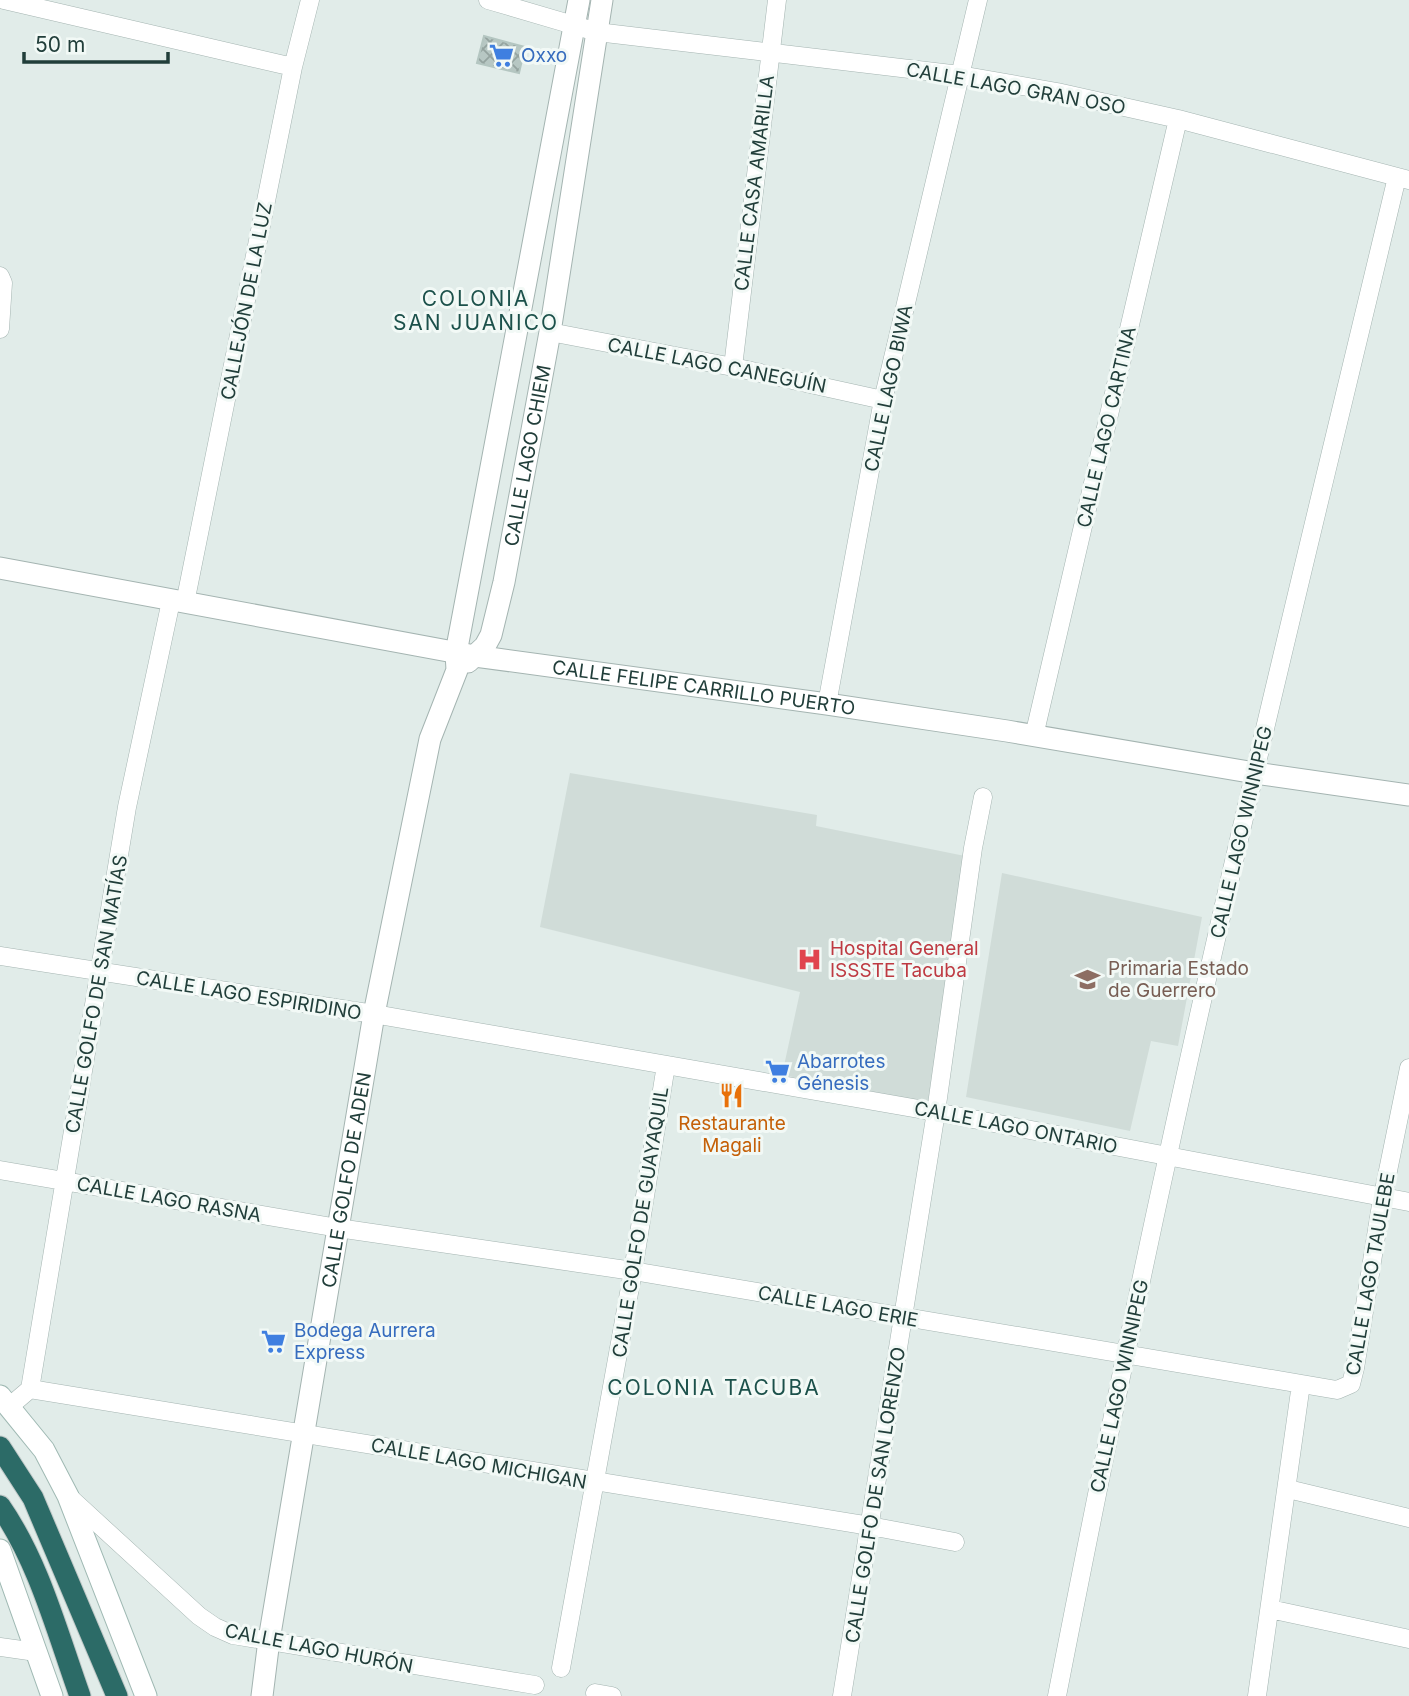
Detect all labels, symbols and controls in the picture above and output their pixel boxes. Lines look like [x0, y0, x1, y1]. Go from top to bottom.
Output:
scale bar [24, 21, 168, 65]
text: 50 m [35, 32, 85, 57]
supermarket icon: Oxxo [487, 41, 515, 69]
place label: Oxxo [521, 44, 567, 67]
street label: CALLE LAGO GRAN OSO [904, 58, 1127, 119]
street label: CALLE CASA AMARILLA [730, 74, 779, 292]
street label: CALLEJÓN DE LA LUZ [216, 200, 277, 402]
district label: COLONIA SAN JUANICO [393, 286, 559, 335]
street label: CALLE LAGO BIWA [860, 302, 917, 474]
street label: CALLE LAGO CARTINA [1072, 324, 1141, 530]
street label: CALLE LAGO CANEGUÍN [606, 332, 828, 398]
street label: CALLE LAGO CHIEM [500, 363, 556, 548]
street label: CALLE FELIPE CARRILLO PUERTO [551, 656, 857, 720]
street label: CALLE LAGO WINNIPEG [1206, 724, 1277, 941]
street label: CALLE GOLFO DE SAN MATÍAS [60, 853, 132, 1135]
place label: Hospital General ISSSTE Tacuba [830, 937, 979, 982]
hospital icon: Hospital General ISSSTE Tacuba [796, 945, 824, 973]
place label: Primaria Estado de Guerrero [1108, 957, 1249, 1002]
school or university icon: Primaria Estado de Guerrero [1074, 965, 1102, 993]
street label: CALLE LAGO ESPIRIDINO [135, 966, 363, 1025]
place label: Abarrotes Génesis [797, 1050, 885, 1095]
supermarket icon: Abarrotes Génesis [763, 1058, 791, 1086]
street label: CALLE GOLFO DE ADEN [317, 1070, 376, 1290]
restaurant icon: Restaurante Magali [718, 1081, 746, 1109]
street label: CALLE GOLFO DE GUAYAQUIL [608, 1085, 673, 1359]
street label: CALLE LAGO ONTARIO [912, 1096, 1119, 1158]
place label: Restaurante Magali [678, 1112, 786, 1157]
street label: CALLE LAGO TAULEBE [1341, 1171, 1400, 1377]
street label: CALLE LAGO RASNA [75, 1172, 263, 1227]
street label: CALLE LAGO WINNIPEG [1086, 1277, 1153, 1495]
street label: CALLE LAGO ERIE [756, 1281, 920, 1332]
place label: Bodega Aurrera Express [294, 1319, 436, 1364]
supermarket icon: Bodega Aurrera Express [260, 1327, 288, 1355]
street label: CALLE GOLFO DE SAN LORENZO [841, 1345, 910, 1645]
district label: COLONIA TACUBA [607, 1375, 821, 1400]
street label: CALLE LAGO MICHIGAN [369, 1433, 589, 1494]
street label: CALLE LAGO HURÓN [223, 1619, 415, 1678]

